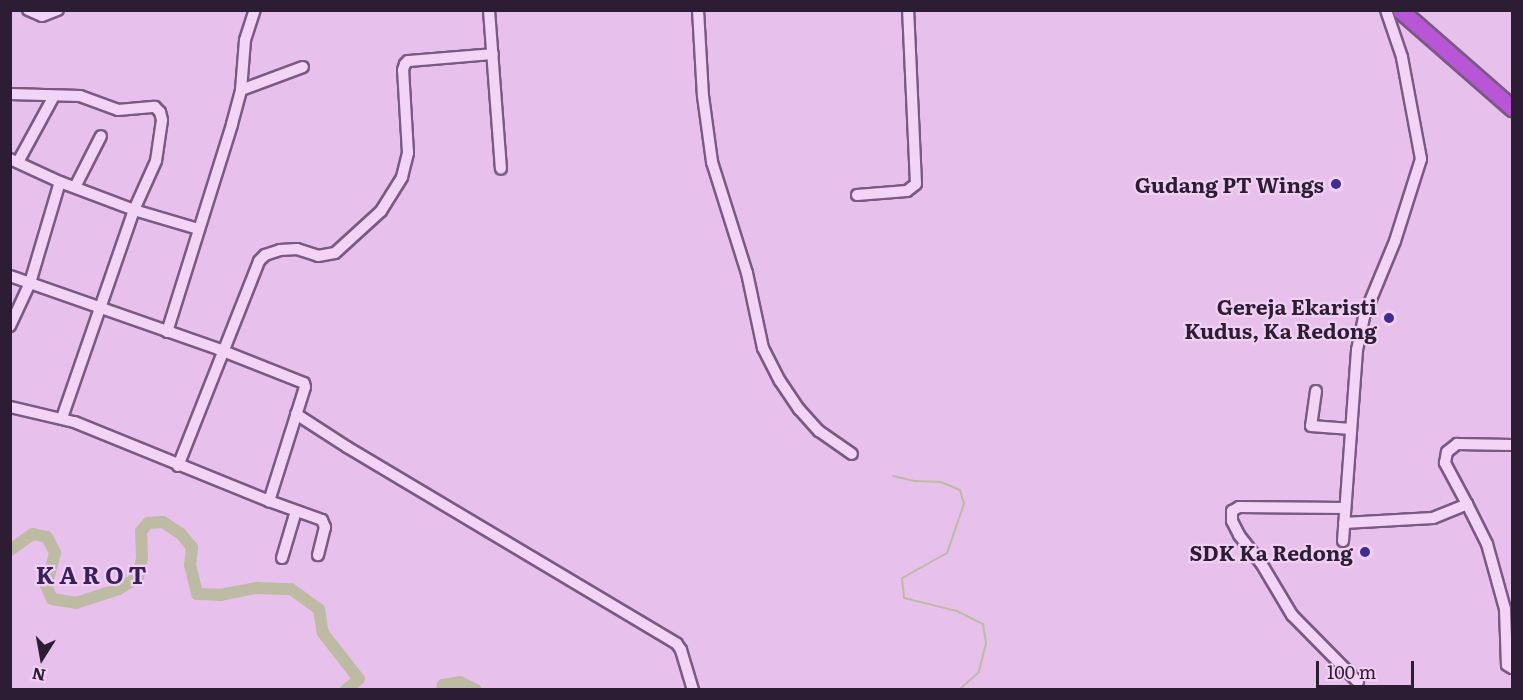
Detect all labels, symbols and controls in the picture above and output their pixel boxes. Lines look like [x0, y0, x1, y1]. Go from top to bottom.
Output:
place label: Gudang PT Wings [1135, 171, 1324, 197]
marker: Gudang PT Wings [1329, 177, 1343, 191]
place label: Gereja Ekaristi Kudus, Ka Redong [1184, 293, 1377, 343]
marker: Gereja Ekaristi Kudus, Ka Redong [1382, 311, 1396, 325]
place label: SDK Ka Redong [1189, 539, 1353, 565]
marker: SDK Ka Redong [1358, 545, 1372, 559]
district label: K A R O T [36, 560, 146, 588]
north arrow [12, 628, 72, 688]
scale bar [1319, 649, 1416, 687]
text: 100 m [1327, 658, 1376, 685]
text: N [30, 663, 47, 689]

